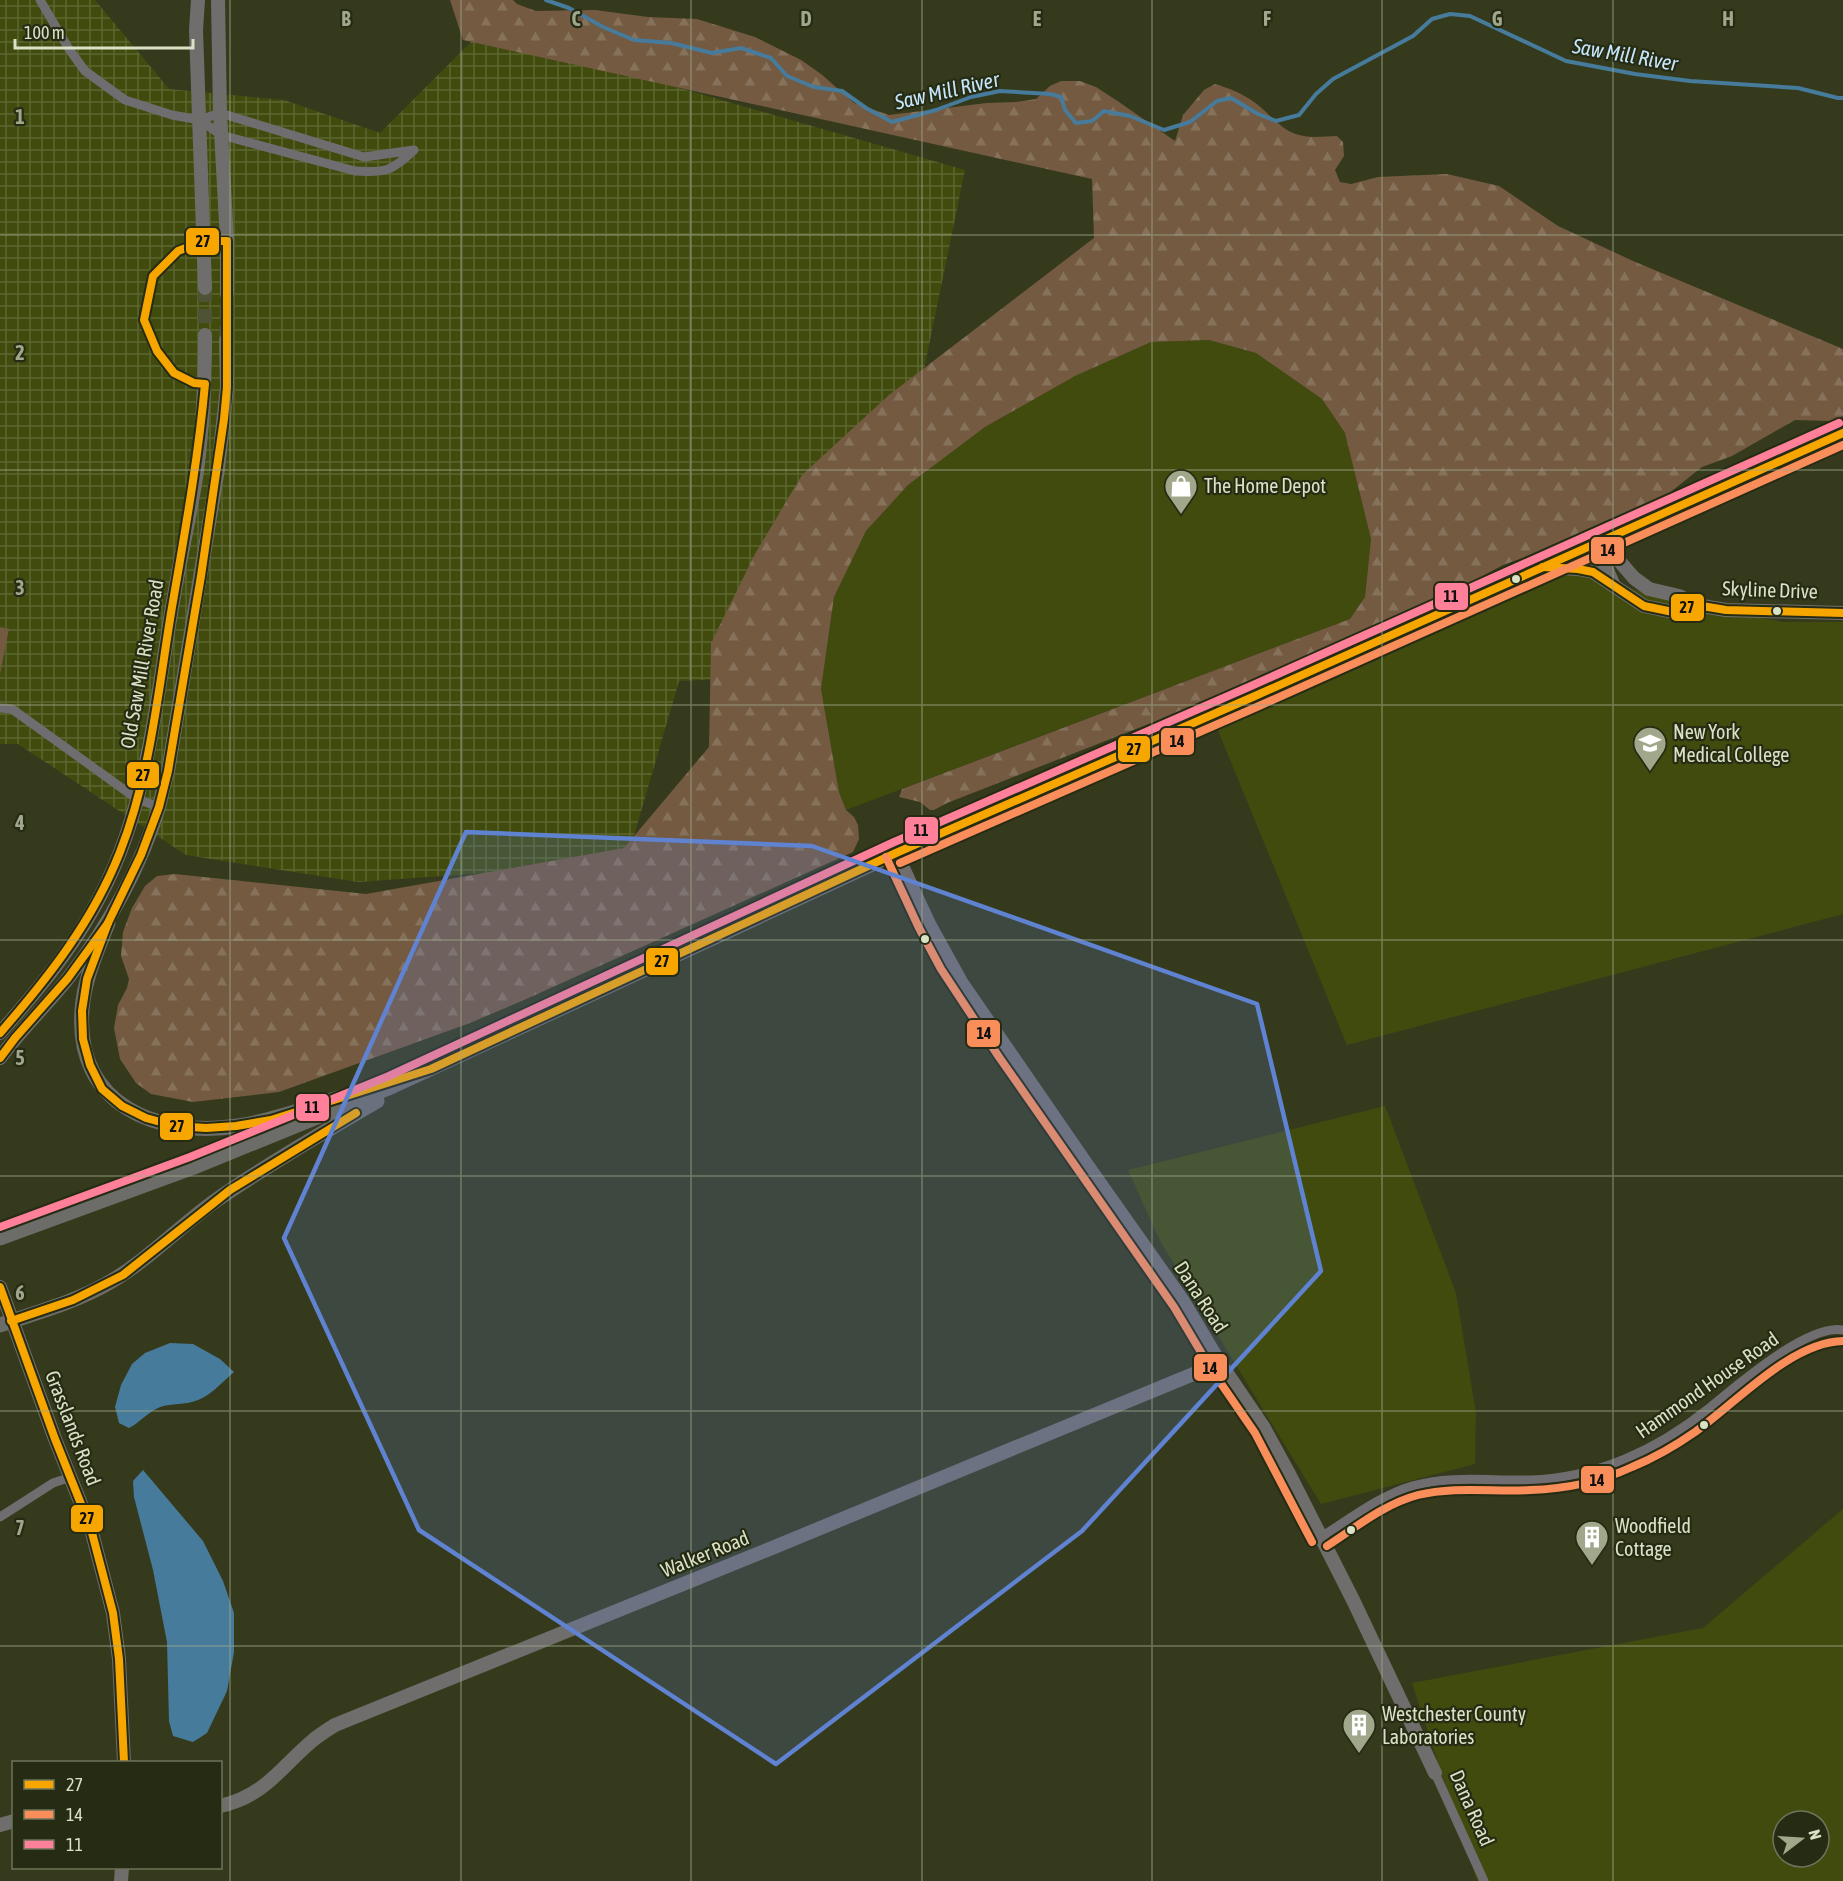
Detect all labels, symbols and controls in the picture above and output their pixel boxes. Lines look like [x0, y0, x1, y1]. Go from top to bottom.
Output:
text: B [341, 7, 351, 30]
text: C [572, 7, 581, 30]
text: D [800, 7, 812, 30]
text: E [1033, 7, 1042, 30]
text: F [1263, 7, 1271, 30]
text: G [1492, 7, 1503, 30]
text: H [1722, 7, 1734, 30]
scale bar [15, 12, 194, 50]
text: 100 m [24, 22, 65, 43]
water label: Saw Mill River [1570, 33, 1680, 75]
water label: Saw Mill River [891, 66, 1002, 114]
text: 1 [15, 105, 25, 128]
line badge: 27 [185, 227, 220, 256]
text: 27 [195, 232, 211, 250]
text: 2 [15, 341, 25, 364]
shop icon: The Home Depot [1163, 468, 1199, 515]
place label: The Home Depot [1204, 474, 1326, 497]
line badge: 14 [1590, 536, 1625, 565]
text: 14 [1600, 541, 1616, 559]
unlabelled marker [1510, 573, 1522, 585]
text: 3 [15, 576, 25, 599]
street label: Skyline Drive [1722, 576, 1818, 603]
street label: Old Saw Mill River Road [115, 578, 168, 750]
line badge: 11 [1434, 582, 1469, 611]
text: 11 [1443, 587, 1459, 605]
line badge: 27 [1670, 593, 1705, 622]
text: 27 [1679, 598, 1695, 616]
unlabelled marker [1771, 605, 1783, 617]
place label: New York Medical College [1673, 720, 1789, 766]
school or university icon: New York Medical College [1632, 725, 1668, 772]
line badge: 14 [1160, 727, 1195, 756]
text: 14 [1169, 732, 1185, 750]
line badge: 27 [1117, 735, 1151, 763]
text: 27 [1126, 740, 1142, 758]
line badge: 27 [126, 761, 160, 789]
text: 27 [135, 766, 151, 784]
text: 4 [14, 811, 25, 834]
line badge: 11 [904, 816, 939, 845]
text: 11 [913, 821, 929, 839]
unlabelled marker [919, 933, 931, 945]
line badge: 27 [645, 947, 679, 976]
text: 27 [654, 952, 670, 970]
line badge: 14 [966, 1019, 1001, 1048]
text: 14 [976, 1024, 992, 1042]
text: 5 [15, 1046, 25, 1069]
line badge: 11 [295, 1093, 330, 1122]
text: 11 [304, 1098, 320, 1116]
line badge: 27 [159, 1112, 194, 1141]
text: 27 [169, 1117, 185, 1135]
street label: Dana Road [1170, 1257, 1233, 1337]
text: 6 [15, 1281, 25, 1304]
street label: Hammond House Road [1631, 1327, 1782, 1442]
line badge: 14 [1193, 1353, 1228, 1382]
text: 14 [1202, 1359, 1218, 1377]
street label: Grasslands Road [41, 1367, 106, 1489]
unlabelled marker [1698, 1419, 1710, 1431]
line badge: 14 [1580, 1465, 1615, 1494]
text: 14 [1589, 1471, 1605, 1489]
line badge: 27 [70, 1504, 104, 1533]
text: 27 [79, 1509, 95, 1527]
place label: Woodfield Cottage [1615, 1514, 1691, 1560]
text: 7 [15, 1516, 25, 1539]
building icon: Woodfield Cottage [1574, 1519, 1610, 1566]
unlabelled marker [1345, 1524, 1357, 1536]
street label: Walker Road [657, 1525, 752, 1582]
place label: Westchester County Laboratories [1382, 1702, 1526, 1748]
building icon: Westchester County Laboratories [1341, 1707, 1377, 1754]
legend [12, 1761, 222, 1869]
street label: Dana Road [1446, 1766, 1499, 1849]
text: 27 [66, 1774, 83, 1795]
text: 14 [66, 1804, 83, 1825]
north arrow [1771, 1809, 1831, 1869]
text: N [1805, 1827, 1825, 1842]
text: 11 [66, 1834, 83, 1855]

